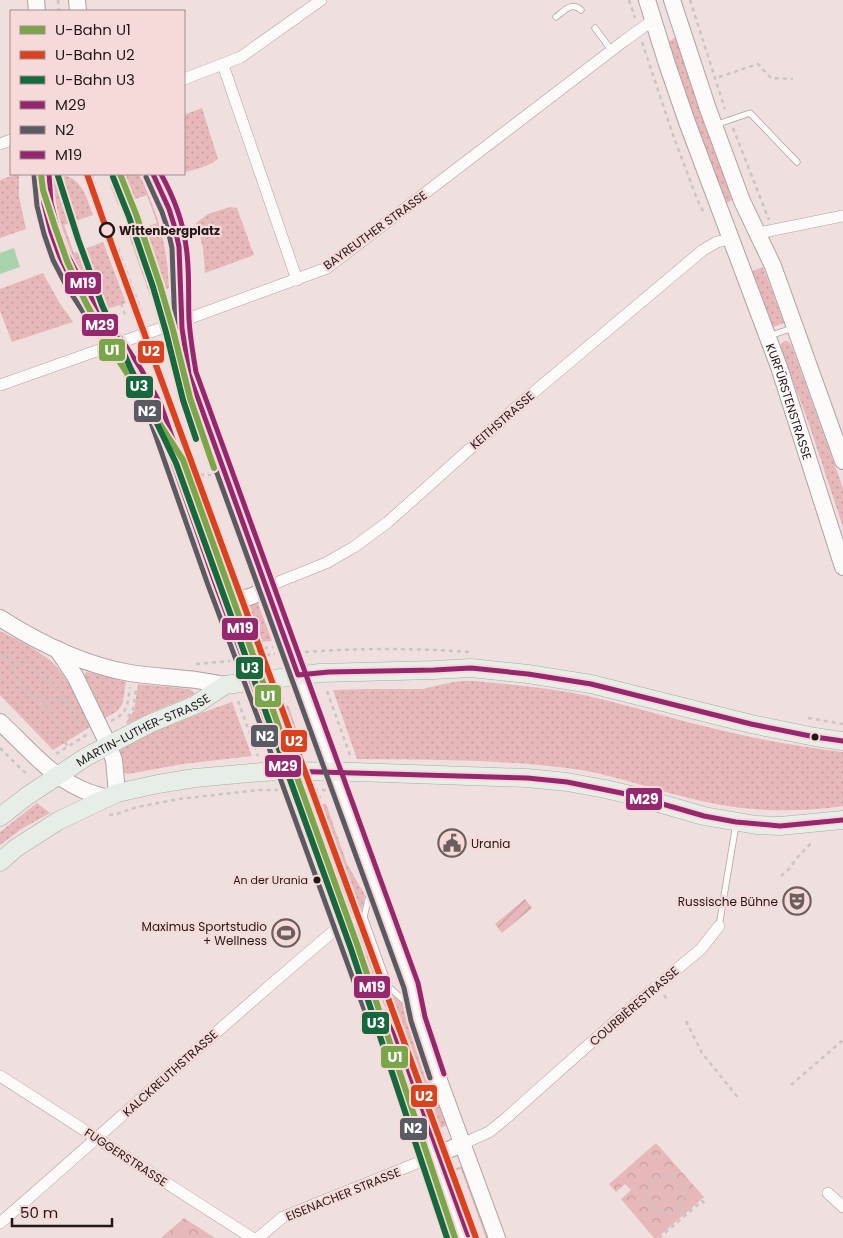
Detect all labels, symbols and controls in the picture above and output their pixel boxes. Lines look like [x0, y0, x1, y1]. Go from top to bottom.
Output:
legend [10, 10, 185, 175]
text: U-Bahn U1 [55, 19, 131, 40]
text: U-Bahn U2 [55, 44, 135, 65]
text: U-Bahn U3 [55, 69, 135, 90]
text: M29 [55, 94, 86, 115]
text: N2 [55, 119, 74, 140]
text: M19 [55, 144, 82, 165]
street label: BAYREUTHER STRASSE [320, 186, 430, 274]
marker: Wittenbergplatz [99, 222, 115, 238]
place label: Wittenbergplatz [119, 222, 220, 239]
line badge: M19 [64, 271, 102, 295]
text: M19 [70, 273, 96, 293]
line badge: M29 [81, 313, 119, 337]
text: M29 [85, 315, 115, 335]
line badge: U1 [98, 338, 126, 362]
text: U1 [104, 340, 120, 360]
line badge: U2 [137, 340, 165, 364]
text: U2 [142, 341, 160, 361]
street label: KURFÜRSTENSTRASSE [762, 341, 817, 462]
line badge: U3 [125, 375, 154, 399]
text: U3 [130, 376, 148, 396]
street label: KEITHSTRASSE [466, 387, 538, 453]
line badge: N2 [133, 399, 162, 423]
text: N2 [138, 401, 156, 421]
line badge: M19 [221, 617, 259, 641]
text: M19 [227, 618, 253, 638]
line badge: U3 [235, 656, 264, 680]
text: U3 [241, 658, 259, 678]
line badge: U1 [254, 684, 282, 708]
text: U1 [260, 686, 276, 706]
street label: MARTIN-LUTHER-STRASSE [72, 689, 213, 770]
line badge: N2 [250, 724, 279, 748]
text: N2 [256, 726, 274, 746]
line badge: U2 [280, 729, 308, 753]
text: U2 [285, 731, 303, 751]
unlabelled marker [810, 732, 820, 742]
line badge: M29 [264, 754, 302, 778]
text: M29 [268, 756, 298, 776]
line badge: M29 [625, 787, 663, 811]
text: M29 [629, 789, 659, 809]
public building icon: Urania [437, 828, 467, 858]
place label: Urania [471, 835, 510, 852]
place label: An der Urania [233, 872, 308, 888]
marker: An der Urania [312, 875, 322, 885]
theatre icon: Russische Bühne [782, 886, 812, 916]
place label: Russische Bühne [678, 893, 778, 910]
place label: Maximus Sportstudio + Wellness [142, 918, 267, 949]
sports icon: Maximus Sportstudio + Wellness [271, 918, 301, 948]
street label: COURBIÈRESTRASSE [586, 962, 682, 1050]
line badge: M19 [353, 975, 391, 999]
text: M19 [359, 977, 385, 997]
line badge: U3 [361, 1011, 390, 1035]
text: U3 [367, 1013, 385, 1033]
street label: KALCKREUTHSTRASSE [119, 1026, 221, 1120]
line badge: U1 [380, 1045, 409, 1069]
text: U1 [387, 1047, 403, 1067]
line badge: U2 [410, 1084, 438, 1108]
text: U2 [415, 1086, 433, 1106]
line badge: N2 [399, 1117, 428, 1141]
text: N2 [404, 1118, 422, 1138]
street label: FUGGERSTRASSE [81, 1124, 171, 1190]
street label: EISENACHER STRASSE [283, 1163, 403, 1225]
scale bar [12, 1196, 112, 1228]
text: 50 m [20, 1202, 58, 1223]

